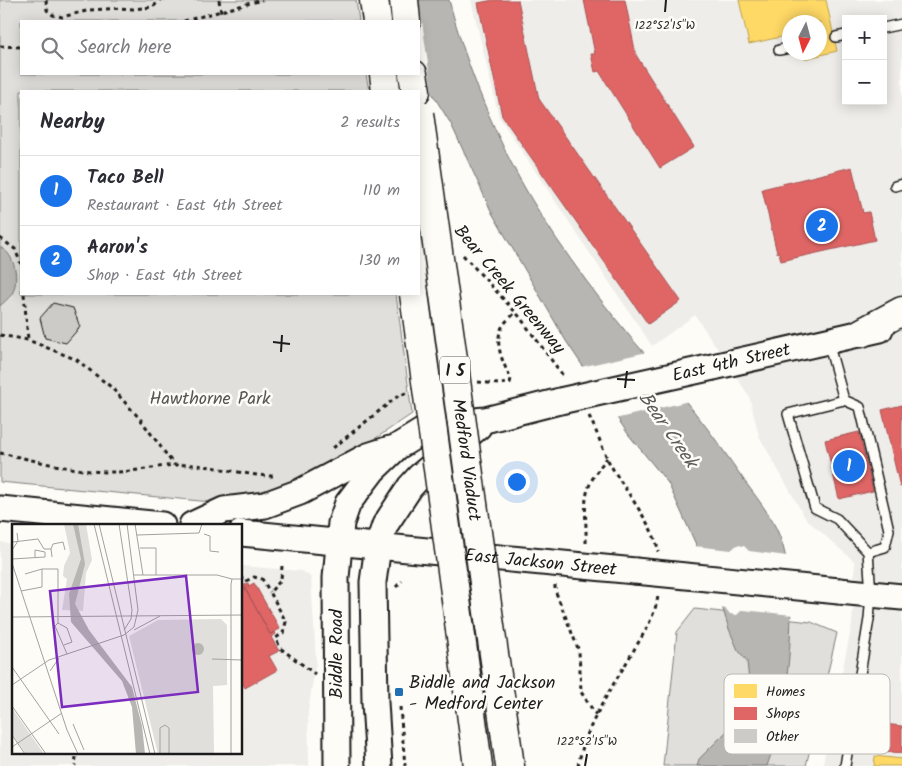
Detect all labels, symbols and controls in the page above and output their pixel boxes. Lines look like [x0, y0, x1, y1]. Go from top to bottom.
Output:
north arrow [782, 15, 827, 60]
map controls [842, 15, 887, 105]
button: + [842, 15, 887, 60]
text: 122°52'15"W [635, 16, 695, 35]
search box [20, 20, 420, 75]
text: Search here [78, 33, 172, 63]
icon: search [38, 34, 66, 62]
button: − [842, 60, 887, 105]
text: Nearby [40, 106, 105, 139]
text: 2 results [340, 110, 400, 135]
text: Taco Bell [87, 163, 164, 193]
text: 1 [54, 178, 58, 203]
text: 110 m [363, 178, 400, 203]
text: Restaurant · East 4th Street [87, 193, 283, 218]
pin: 2 [806, 207, 838, 245]
street label: Bear Creek Greenway [446, 219, 572, 362]
text: Aaron's [87, 233, 148, 263]
text: 2 [51, 248, 61, 273]
text: 130 m [359, 248, 400, 273]
text: Shop · East 4th Street [87, 263, 242, 288]
street label: East 4th Street [669, 336, 794, 391]
road number: I 5 [440, 356, 470, 384]
park label: Hawthorne Park [150, 385, 271, 414]
water label: Bear Creek [630, 386, 706, 477]
street label: Medford Viaduct [443, 397, 488, 524]
pin: 1 [833, 447, 865, 485]
your location [504, 469, 530, 495]
inset map [12, 524, 242, 754]
street label: East Jackson Street [463, 542, 619, 585]
street label: Biddle Road [323, 608, 352, 699]
place label: Biddle and Jackson - Medford Center [409, 669, 555, 719]
legend [724, 674, 890, 754]
text: Homes [766, 681, 805, 703]
marker: Biddle and Jackson - Medford Center [393, 686, 405, 698]
text: Shops [766, 703, 800, 725]
text: Other [766, 726, 800, 748]
text: 122°52'15"W [557, 732, 617, 751]

